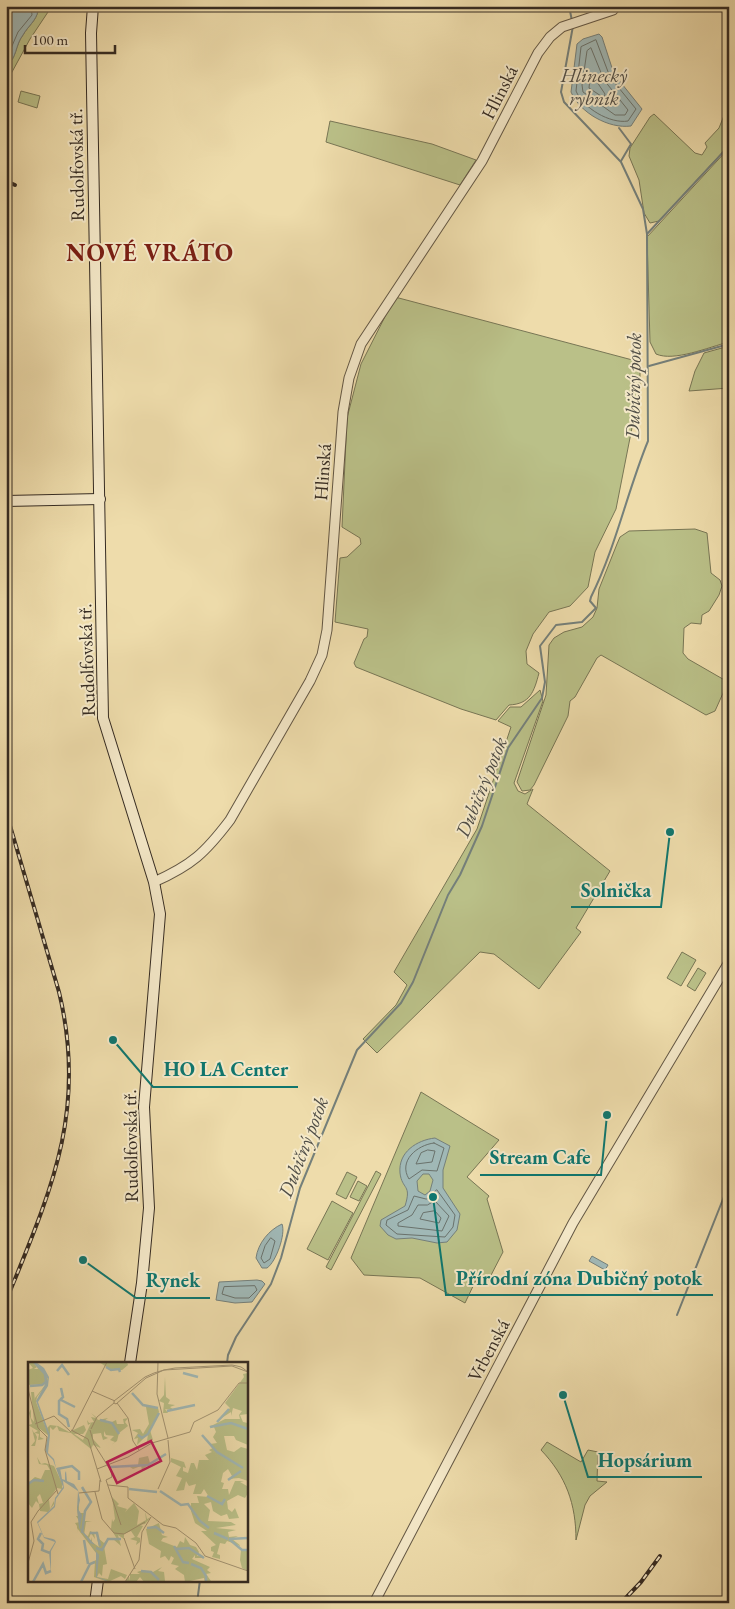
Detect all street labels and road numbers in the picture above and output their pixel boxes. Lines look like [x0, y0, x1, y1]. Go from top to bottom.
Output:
street label: Hlinská [475, 61, 524, 123]
street label: Rudolfovská tř. [63, 108, 90, 222]
street label: Hlinská [308, 442, 337, 501]
street label: Rudolfovská tř. [72, 603, 101, 717]
street label: Rudolfovská tř. [117, 1089, 144, 1203]
street label: Vrbenská [462, 1314, 515, 1386]

